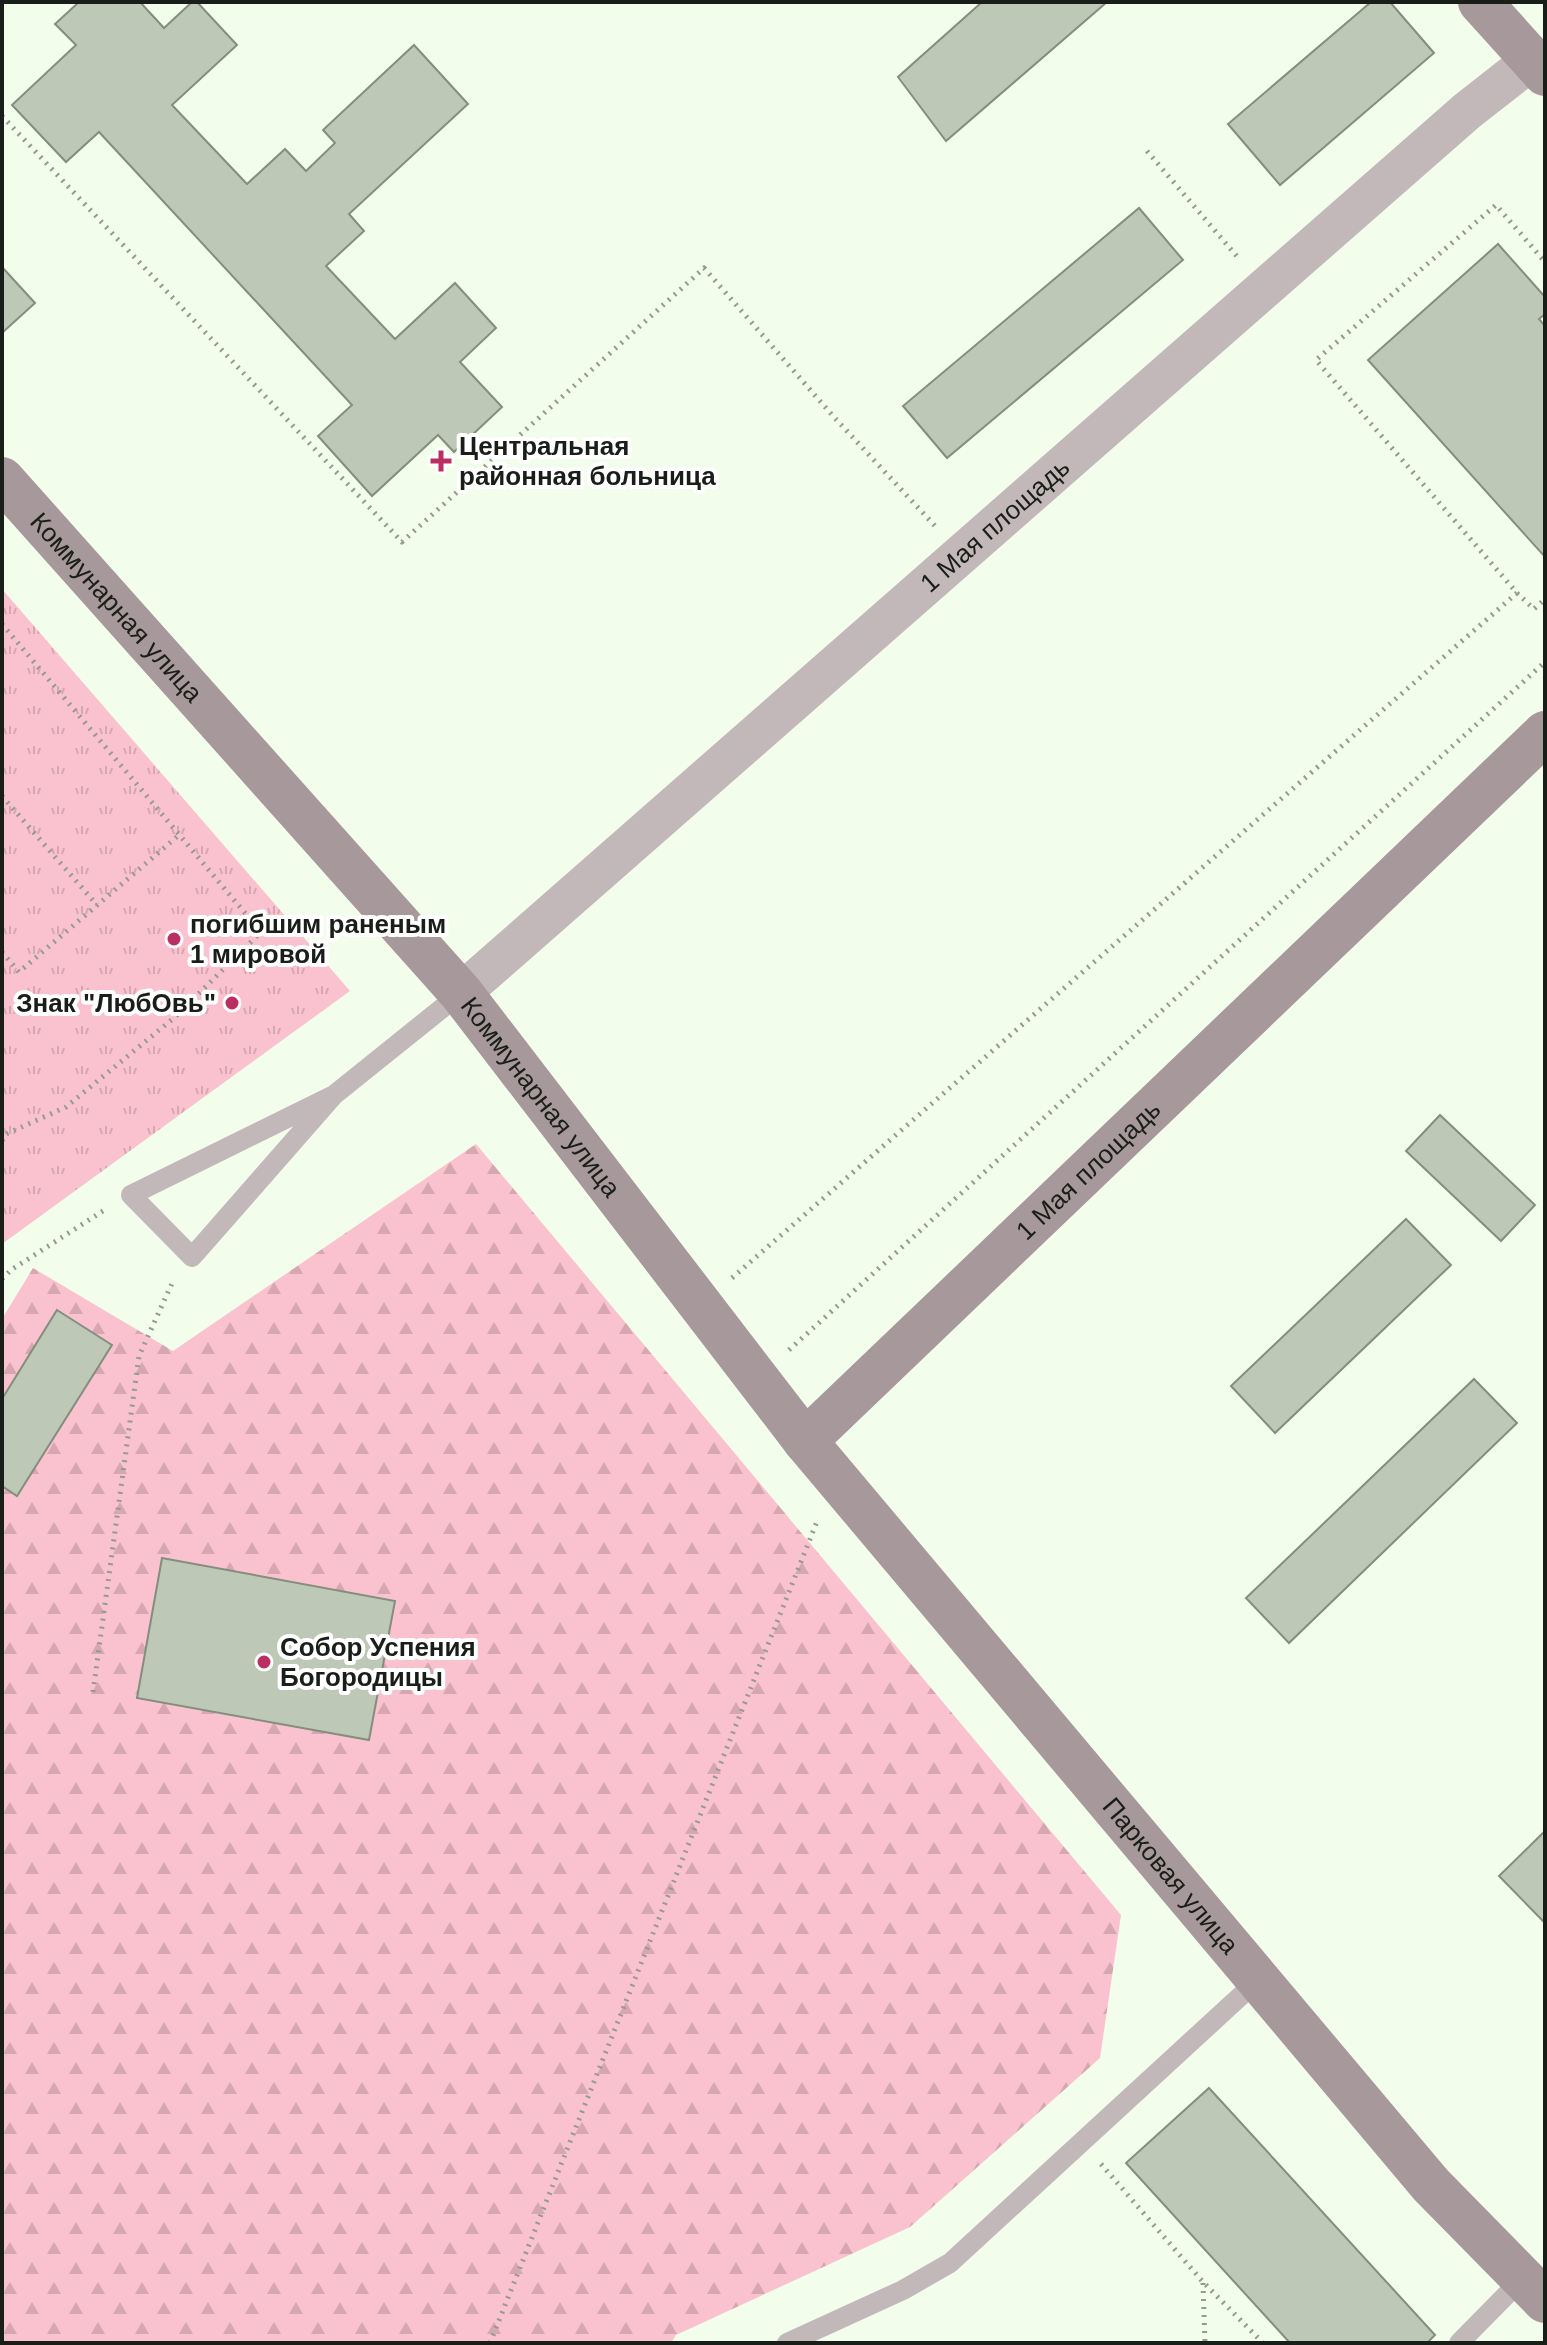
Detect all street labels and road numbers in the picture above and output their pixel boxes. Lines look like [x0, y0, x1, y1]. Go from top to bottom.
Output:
street label: 1 Мая площадь [914, 452, 1075, 598]
street label: Коммунарная улица [24, 506, 209, 709]
street label: Коммунарная улица [455, 991, 627, 1203]
street label: 1 Мая площадь [1010, 1094, 1167, 1246]
street label: Парковая улица [1097, 1792, 1245, 1960]

